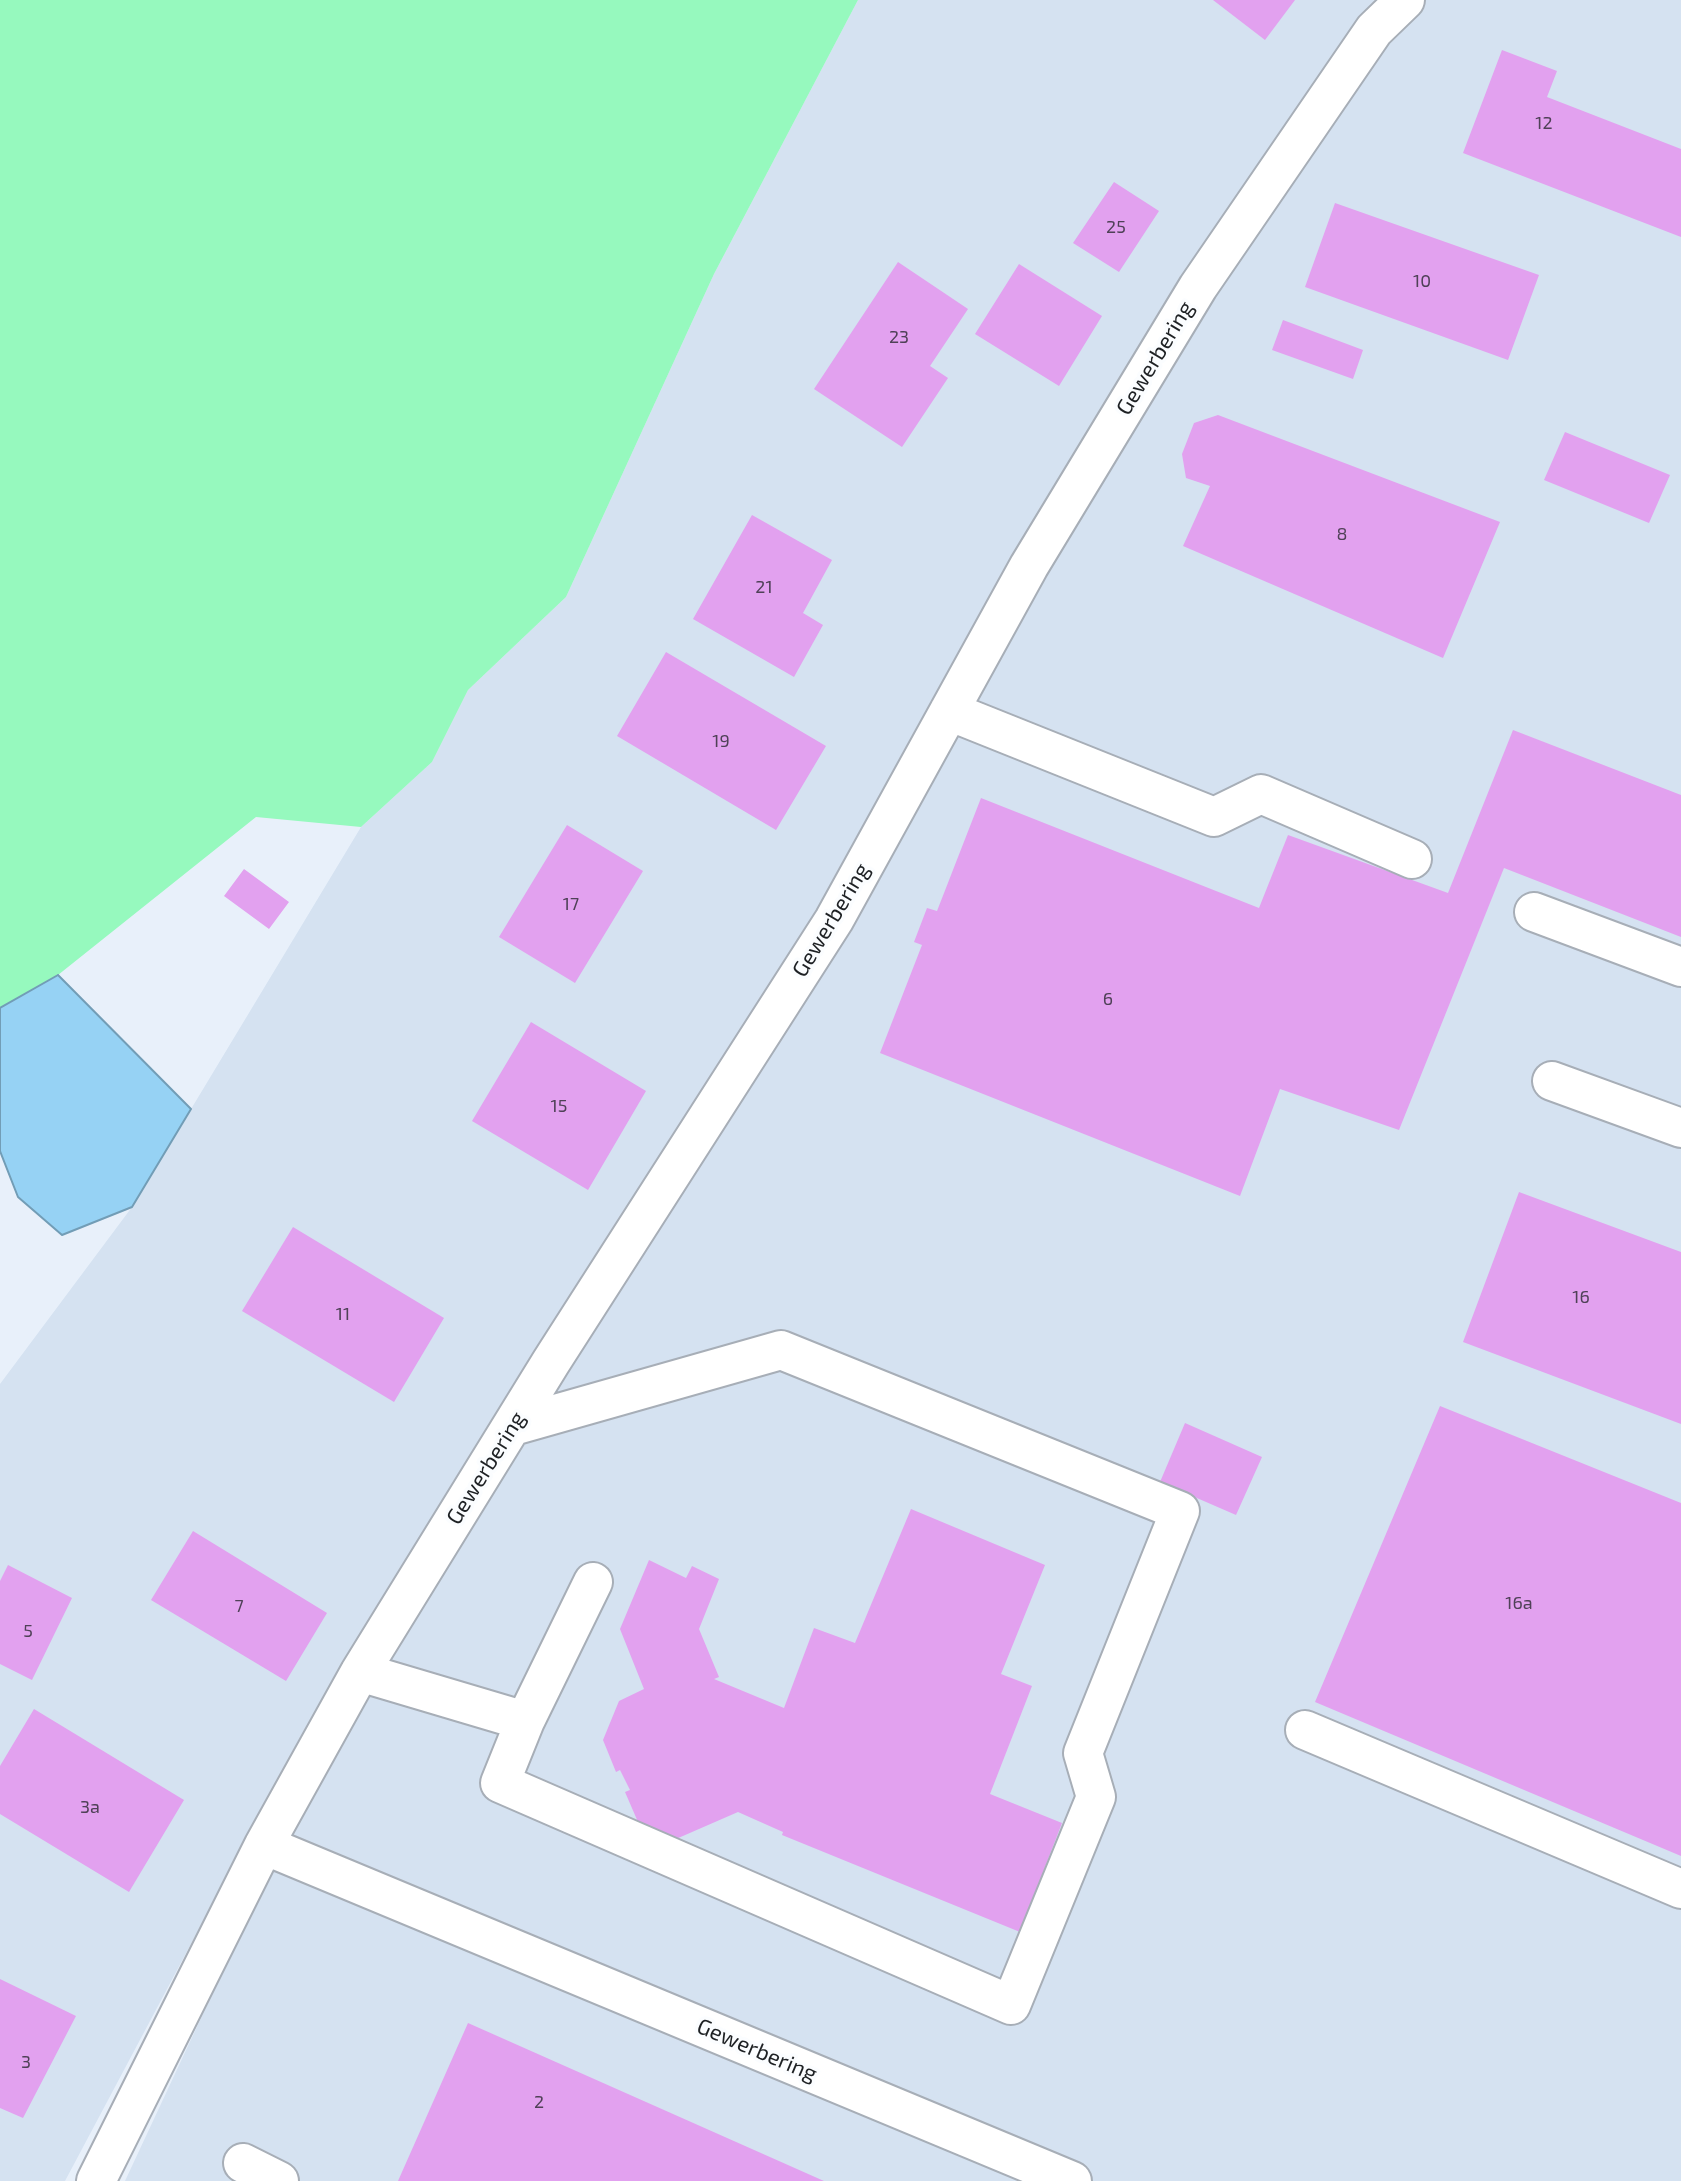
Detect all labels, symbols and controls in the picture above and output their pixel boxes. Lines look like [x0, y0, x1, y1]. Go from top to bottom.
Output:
house number: 12 [1535, 112, 1553, 134]
house number: 25 [1106, 216, 1126, 238]
house number: 10 [1413, 270, 1431, 292]
street label: Gewerbering [1111, 296, 1199, 420]
house number: 23 [889, 326, 909, 348]
house number: 8 [1337, 523, 1347, 545]
house number: 21 [755, 576, 773, 598]
house number: 19 [712, 730, 730, 752]
street label: Gewerbering [787, 858, 875, 982]
house number: 17 [563, 893, 579, 915]
house number: 6 [1103, 988, 1113, 1010]
house number: 15 [551, 1095, 567, 1117]
house number: 16 [1572, 1286, 1590, 1308]
house number: 11 [336, 1303, 350, 1325]
street label: Gewerbering [441, 1407, 531, 1529]
house number: 16a [1505, 1592, 1533, 1614]
house number: 7 [234, 1595, 244, 1617]
house number: 5 [23, 1620, 33, 1642]
house number: 3a [80, 1796, 100, 1818]
street label: Gewerbering [693, 2013, 821, 2087]
house number: 3 [21, 2051, 31, 2073]
house number: 2 [534, 2091, 544, 2113]

